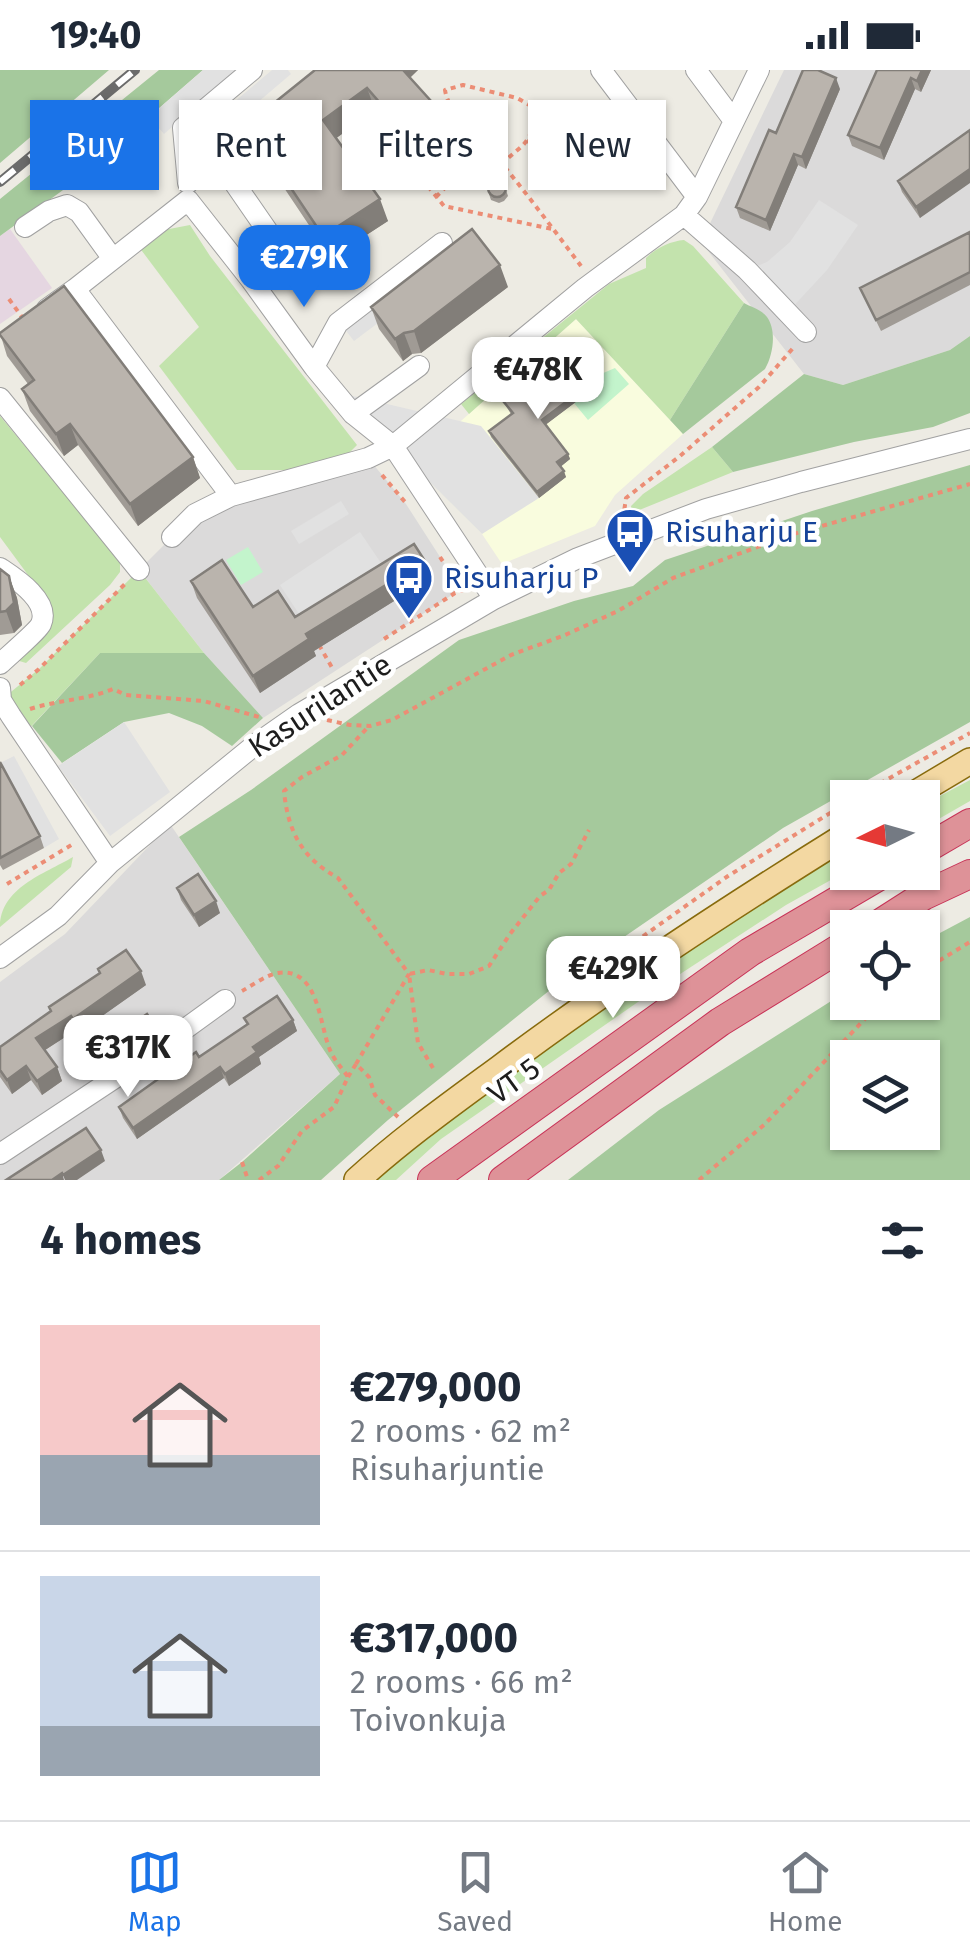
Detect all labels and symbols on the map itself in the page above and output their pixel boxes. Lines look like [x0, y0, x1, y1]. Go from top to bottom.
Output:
pin: €279K [234, 225, 374, 310]
pin: €478K [468, 337, 608, 422]
bus stop icon: Risuharju E [604, 506, 656, 574]
place label: Risuharju E [665, 514, 818, 550]
bus stop icon: Risuharju P [383, 552, 435, 620]
place label: Risuharju P [444, 560, 599, 596]
street label: Kasurilantie [242, 646, 398, 766]
north arrow [830, 780, 940, 890]
pin: €429K [543, 936, 683, 1021]
pin: €317K [58, 1015, 198, 1100]
street label: VT 5 [481, 1050, 547, 1112]

